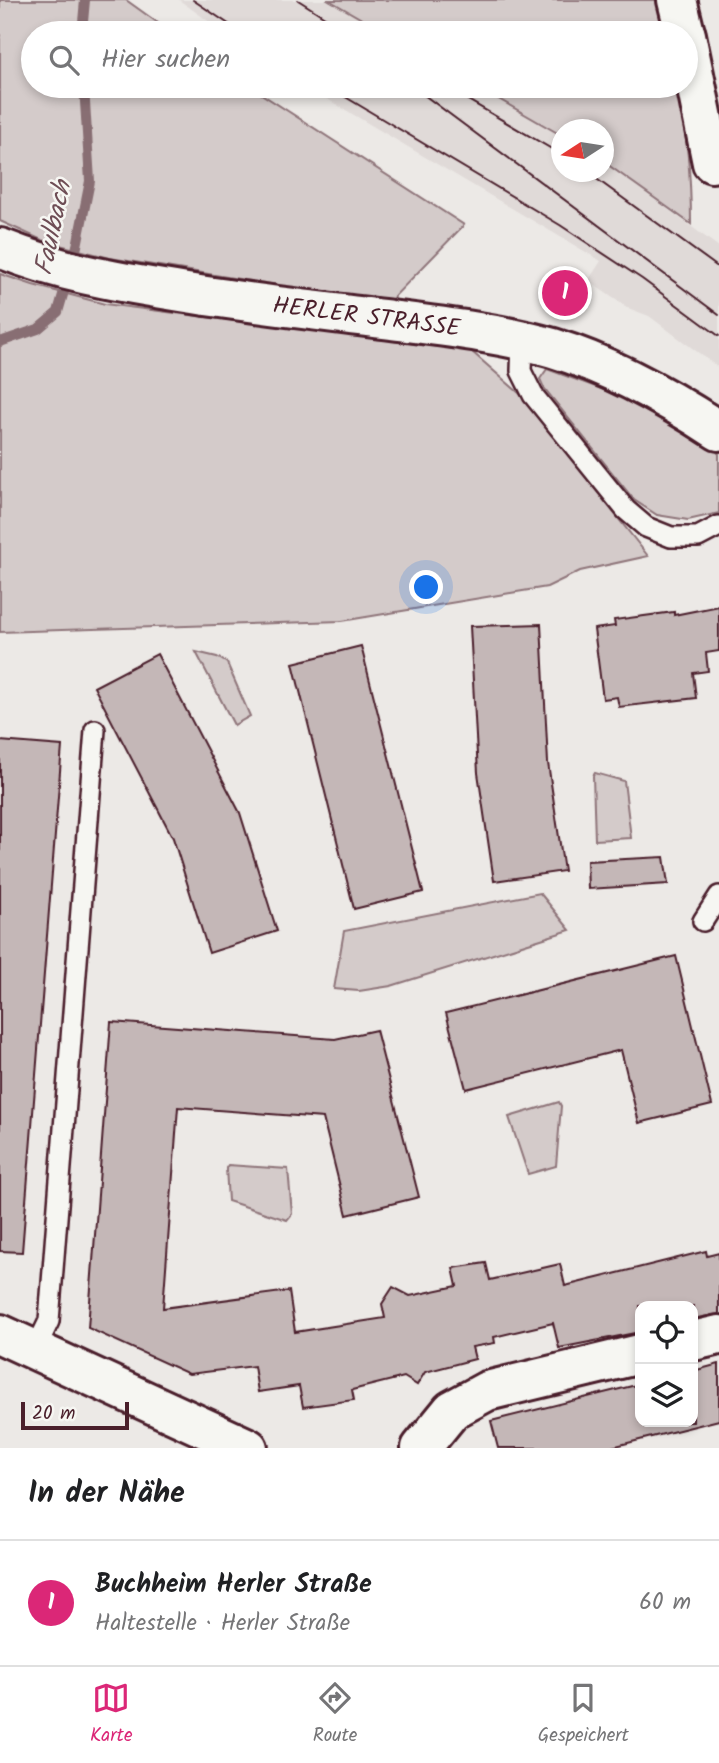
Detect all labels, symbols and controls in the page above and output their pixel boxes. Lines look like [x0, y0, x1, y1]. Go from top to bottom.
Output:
search box [21, 21, 698, 98]
text: Hier suchen [101, 39, 230, 81]
icon: search [45, 41, 83, 79]
north arrow [551, 119, 614, 182]
water label: Faulbach [23, 175, 85, 279]
pin: 1 [542, 267, 588, 319]
street label: HERLER STRASSE [270, 286, 464, 349]
your location [409, 570, 443, 604]
map controls [635, 1301, 698, 1427]
button: locate [635, 1301, 698, 1364]
button: layers [635, 1364, 698, 1427]
scale bar [21, 1399, 130, 1431]
text: 20 m [32, 1399, 75, 1429]
text: In der Nähe [28, 1470, 185, 1518]
text: Buchheim Herler Straße [95, 1564, 372, 1606]
text: 1 [48, 1585, 54, 1621]
text: 60 m [639, 1585, 691, 1621]
text: Haltestelle · Herler Straße [95, 1606, 350, 1642]
tab: Karte [90, 1679, 132, 1751]
tab: Route [313, 1679, 357, 1751]
tab: Gespeichert [538, 1679, 629, 1751]

